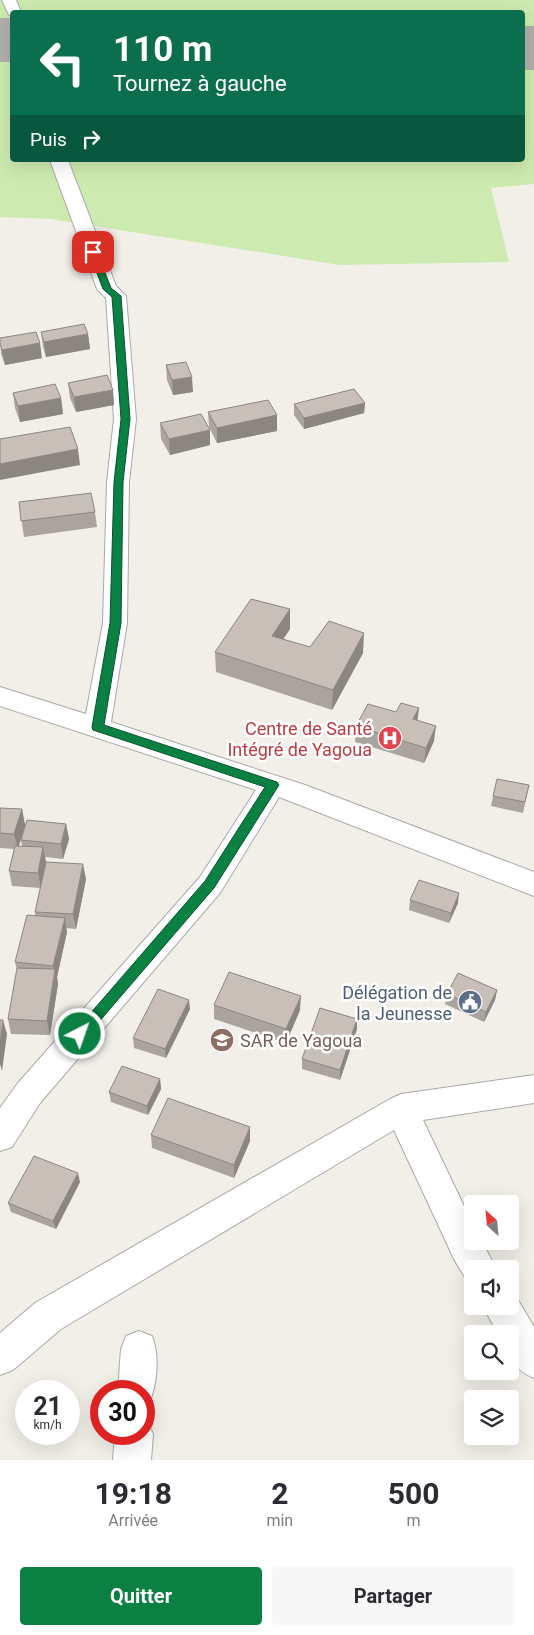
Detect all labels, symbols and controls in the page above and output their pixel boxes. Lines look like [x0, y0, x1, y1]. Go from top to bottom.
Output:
text: 110 m [113, 29, 212, 70]
icon: left [30, 30, 95, 95]
text: Tournez à gauche [113, 71, 287, 96]
icon: right [77, 125, 105, 153]
text: Puis [30, 128, 67, 151]
pin [72, 231, 114, 273]
icon: arrive [79, 238, 107, 266]
place label: Centre de Santé Intégré de Yagoua [227, 718, 372, 760]
hospital icon: Centre de Santé Intégré de Yagoua [377, 725, 403, 751]
place label: Délégation de la Jeunesse [342, 982, 452, 1024]
public building icon: Délégation de la Jeunesse [457, 989, 483, 1015]
position arrow [53, 1007, 105, 1059]
school or university icon: SAR de Yagoua [209, 1027, 235, 1053]
place label: SAR de Yagoua [240, 1030, 362, 1051]
north arrow [464, 1195, 519, 1250]
map controls [464, 1195, 519, 1445]
button: sound [464, 1260, 519, 1315]
button: search [464, 1325, 519, 1380]
speed limit sign: 30 [90, 1380, 155, 1445]
button: layers [464, 1390, 519, 1445]
text: 21 [33, 1392, 62, 1421]
text: km/h [33, 1418, 62, 1432]
text: 19:18 [95, 1476, 172, 1511]
text: 2 [271, 1476, 288, 1511]
text: 500 [388, 1476, 439, 1511]
text: Arrivée [108, 1511, 158, 1530]
text: min [266, 1511, 293, 1530]
text: m [407, 1511, 421, 1530]
button: Quitter [20, 1567, 262, 1625]
button: Partager [272, 1567, 514, 1625]

